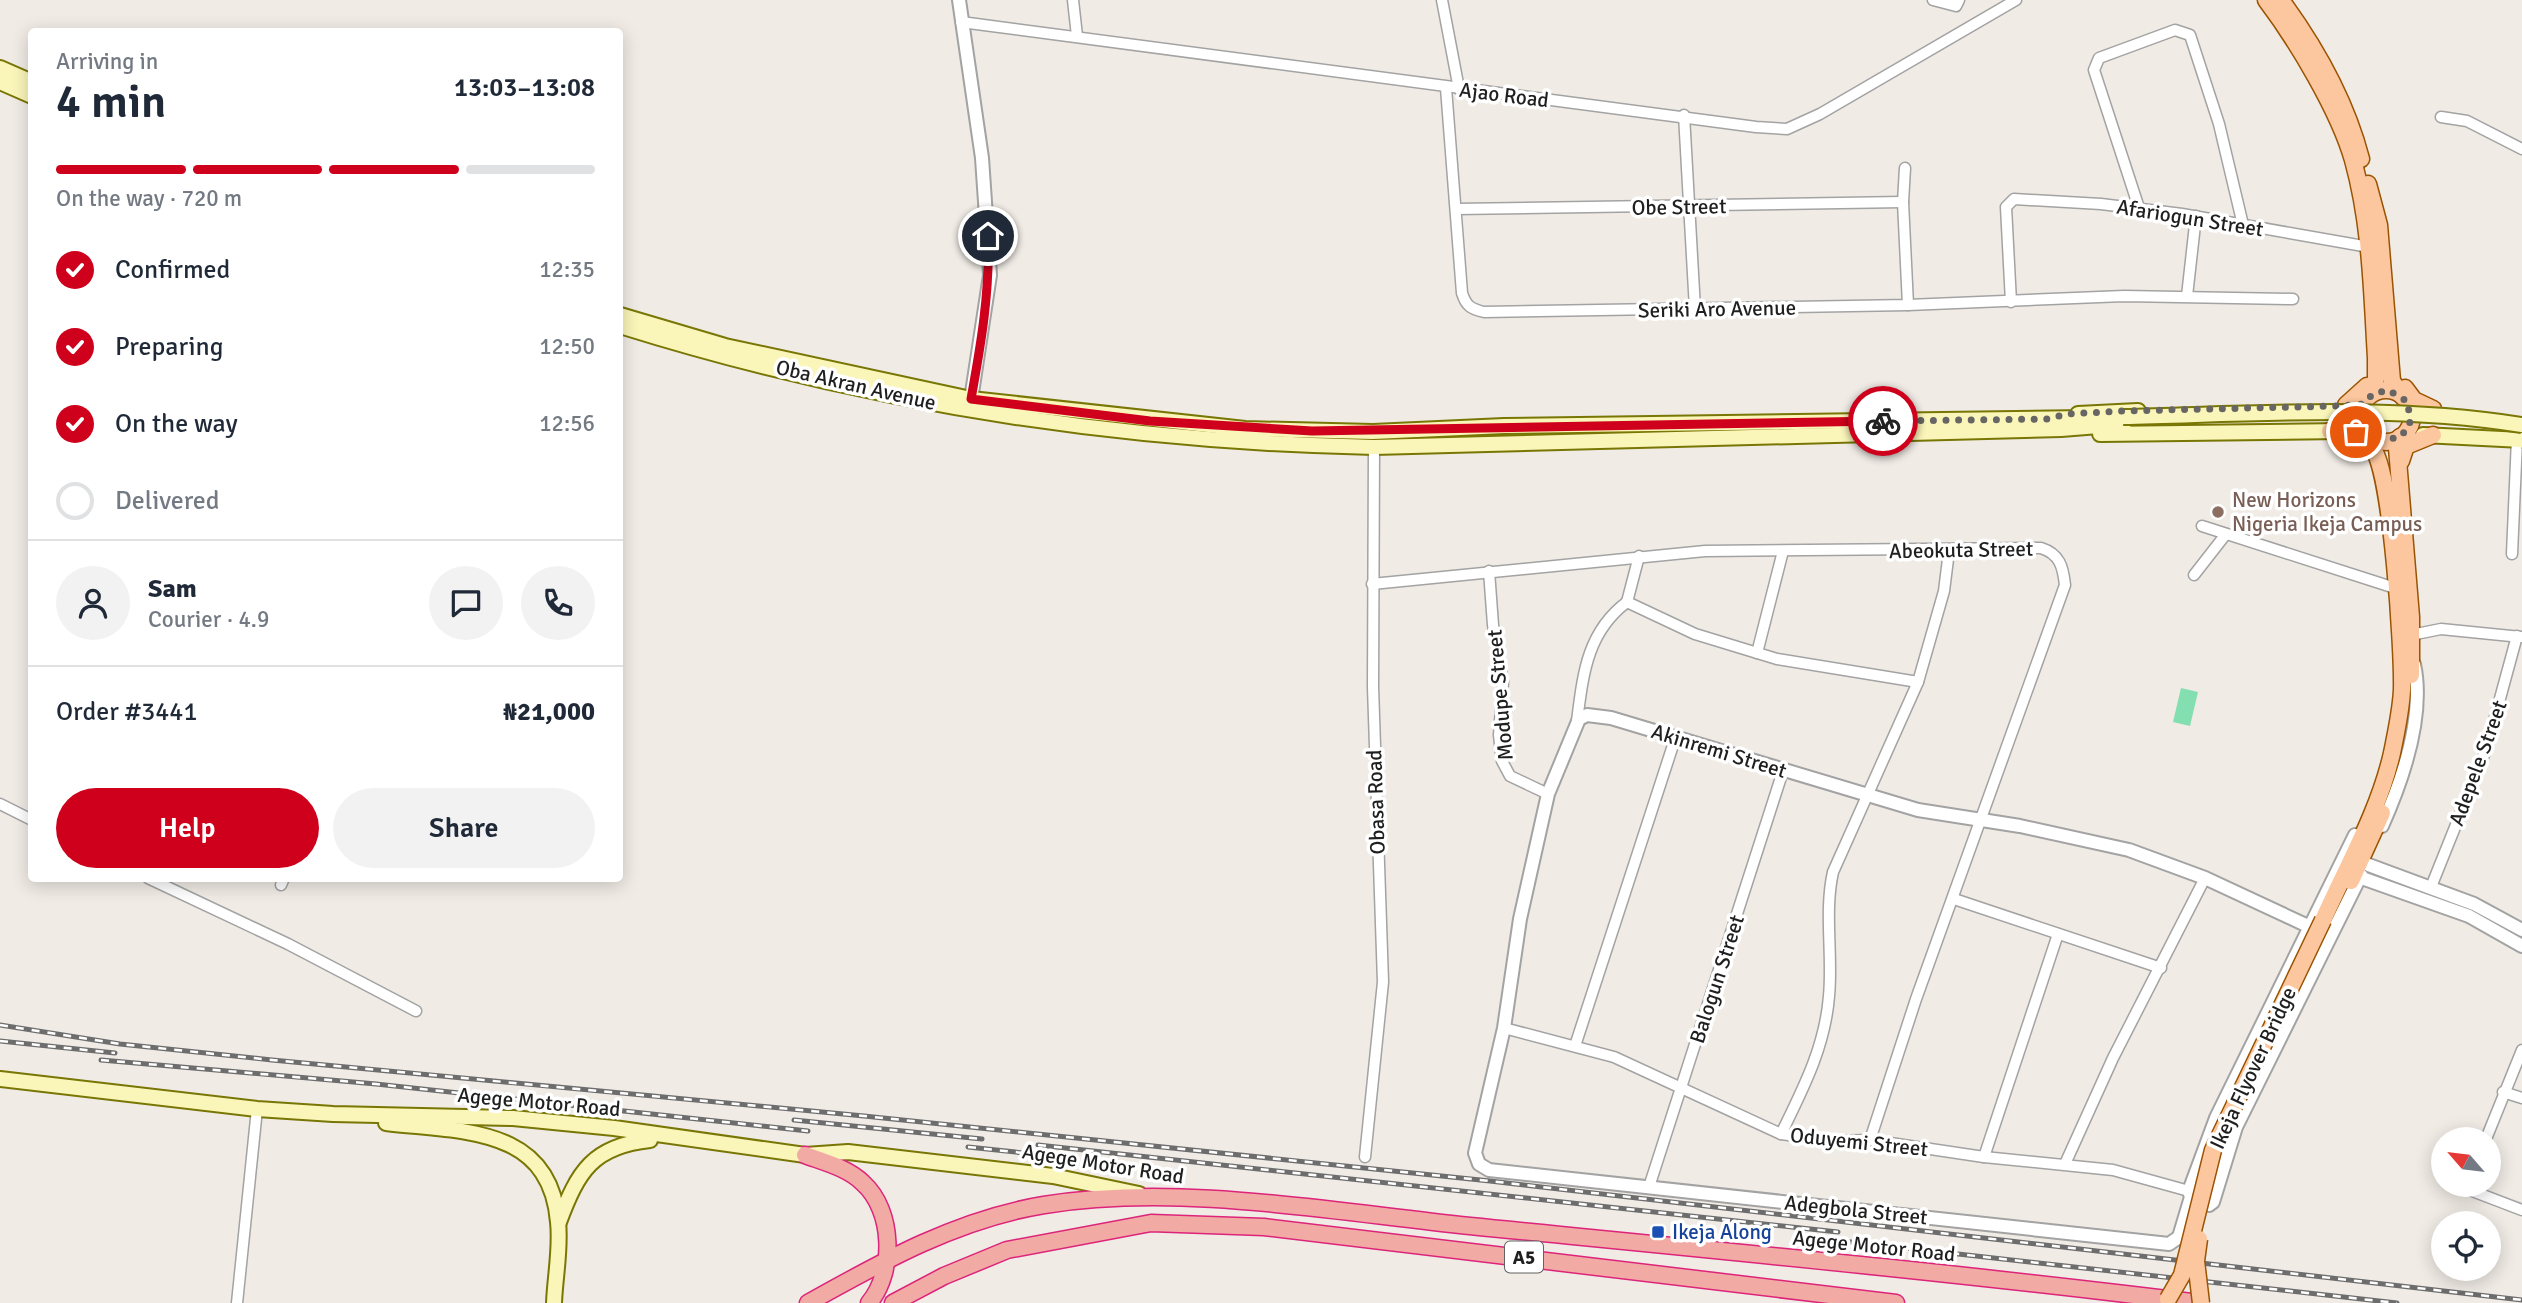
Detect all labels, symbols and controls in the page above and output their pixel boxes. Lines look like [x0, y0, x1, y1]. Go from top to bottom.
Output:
text: Arriving in [56, 47, 158, 76]
text: 13:03–13:08 [454, 72, 595, 104]
text: 4 min [56, 74, 166, 130]
street label: Ajao Road [1458, 77, 1550, 113]
text: On the way · 720 m [56, 184, 242, 213]
street label: Obe Street [1631, 193, 1727, 221]
street label: Afariogun Street [2115, 194, 2265, 242]
pin [958, 206, 1018, 266]
icon: home [969, 217, 1007, 255]
icon: check [56, 251, 94, 289]
text: Confirmed [115, 254, 230, 286]
text: 12:35 [539, 255, 595, 284]
street label: Seriki Aro Avenue [1638, 295, 1796, 323]
icon: check [56, 328, 94, 366]
text: Preparing [115, 331, 223, 363]
text: 12:50 [539, 332, 595, 361]
street label: Oba Akran Avenue [773, 354, 939, 416]
courier [1848, 386, 1918, 456]
icon: bike [1864, 402, 1902, 440]
pin [2326, 402, 2386, 462]
icon: check [56, 405, 94, 443]
text: On the way [115, 408, 238, 440]
text: 12:56 [539, 409, 595, 438]
icon: bag [2337, 413, 2375, 451]
text: Delivered [115, 485, 220, 517]
place label: New Horizons Nigeria Ikeja Campus [2232, 487, 2422, 537]
marker: New Horizons Nigeria Ikeja Campus [2210, 504, 2226, 520]
street label: Abeokuta Street [1889, 536, 2033, 564]
button: person [56, 566, 130, 640]
button: chat [429, 566, 503, 640]
button: phone [521, 566, 595, 640]
text: Sam [148, 573, 197, 605]
text: Courier · 4.9 [148, 605, 269, 634]
street label: Modupe Street [1481, 628, 1519, 762]
text: Order #3441 [56, 696, 197, 728]
text: ₦21,000 [503, 696, 595, 728]
street label: Adepele Street [2443, 697, 2513, 829]
street label: Akinremi Street [1648, 718, 1790, 784]
street label: Obasa Road [1361, 749, 1391, 855]
button: Help [56, 788, 319, 868]
button: Share [333, 788, 595, 868]
street label: Balogun Street [1684, 911, 1750, 1047]
street label: Ikeja Flyover Bridge [2204, 983, 2302, 1153]
street label: Agege Motor Road [456, 1082, 622, 1122]
street label: Oduyemi Street [1789, 1122, 1929, 1162]
north arrow [2431, 1127, 2501, 1197]
map controls [2431, 1127, 2501, 1281]
street label: Agege Motor Road [1020, 1138, 1186, 1190]
street label: Adegbola Street [1783, 1190, 1929, 1230]
button: locate [2431, 1211, 2501, 1281]
place label: Ikeja Along [1672, 1219, 1772, 1245]
marker: Ikeja Along [1650, 1224, 1666, 1240]
street label: Agege Motor Road [1791, 1225, 1957, 1267]
road number: A5 [1505, 1242, 1543, 1273]

